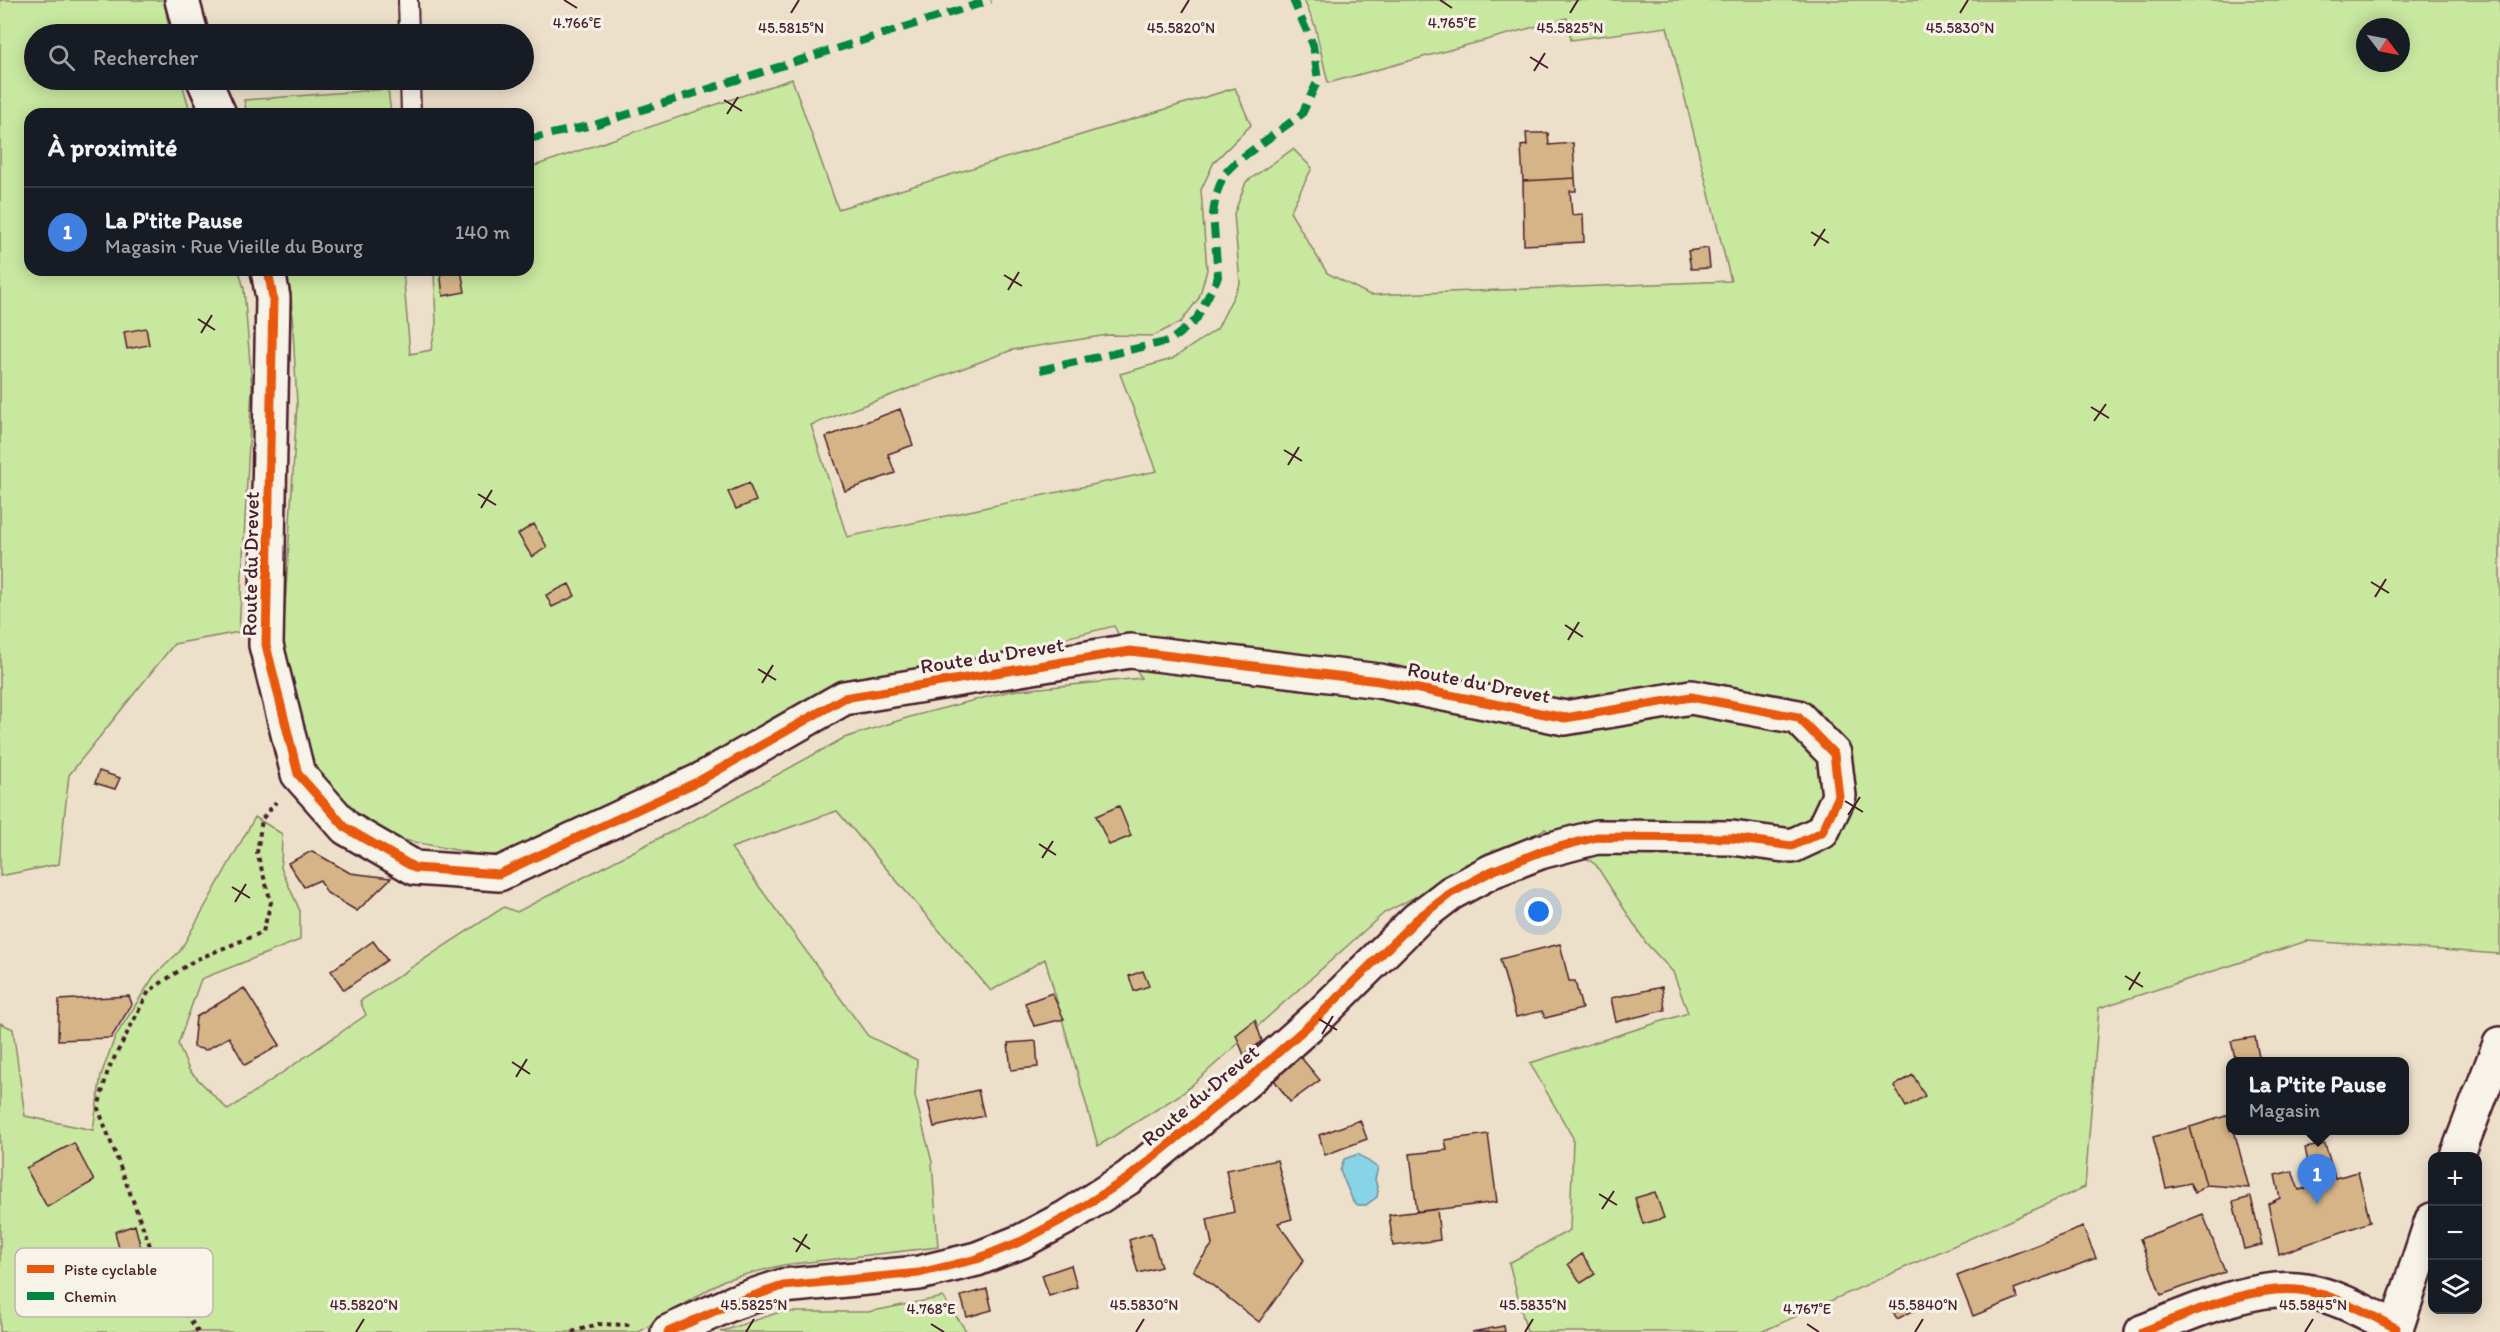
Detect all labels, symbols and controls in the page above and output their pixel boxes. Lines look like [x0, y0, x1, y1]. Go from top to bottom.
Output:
text: 4.766°E [553, 14, 601, 32]
text: 4.765°E [1428, 14, 1476, 32]
north arrow [2356, 18, 2410, 72]
text: 45.5815°N [758, 19, 824, 37]
text: 45.5820°N [1147, 19, 1215, 37]
text: 45.5825°N [1537, 19, 1604, 37]
text: 45.5830°N [1926, 19, 1994, 37]
search box [24, 24, 534, 90]
icon: search [45, 41, 78, 74]
text: Rechercher [93, 44, 198, 71]
text: À proximité [48, 131, 177, 163]
text: La P'tite Pause [105, 207, 243, 234]
text: 1 [63, 220, 72, 244]
text: 140 m [455, 220, 510, 244]
text: Magasin · Rue Vieille du Bourg [105, 234, 363, 258]
street label: Route du Drevet [236, 491, 264, 637]
street label: Route du Drevet [918, 631, 1066, 679]
street label: Route du Drevet [1405, 656, 1553, 708]
your location [1524, 897, 1553, 926]
street label: Route du Drevet [1136, 1039, 1264, 1151]
popup [2226, 1057, 2409, 1135]
text: La P'tite Pause [2249, 1071, 2386, 1098]
text: Magasin [2249, 1098, 2320, 1122]
map controls [2428, 1152, 2482, 1314]
button: + [2428, 1152, 2482, 1206]
pin: 1 [2298, 1154, 2336, 1204]
button: − [2428, 1206, 2482, 1260]
legend [15, 1248, 213, 1317]
text: Piste cyclable [64, 1260, 157, 1279]
button: layers [2428, 1260, 2482, 1314]
text: Chemin [64, 1287, 117, 1306]
text: 45.5820°N [330, 1296, 398, 1314]
text: 45.5825°N [721, 1296, 788, 1314]
text: 45.5830°N [1110, 1296, 1178, 1314]
text: 45.5835°N [1499, 1296, 1567, 1314]
text: 45.5840°N [1888, 1296, 1958, 1314]
text: 45.5845°N [2279, 1296, 2347, 1314]
text: 4.768°E [906, 1300, 956, 1318]
text: 4.767°E [1783, 1300, 1831, 1318]

